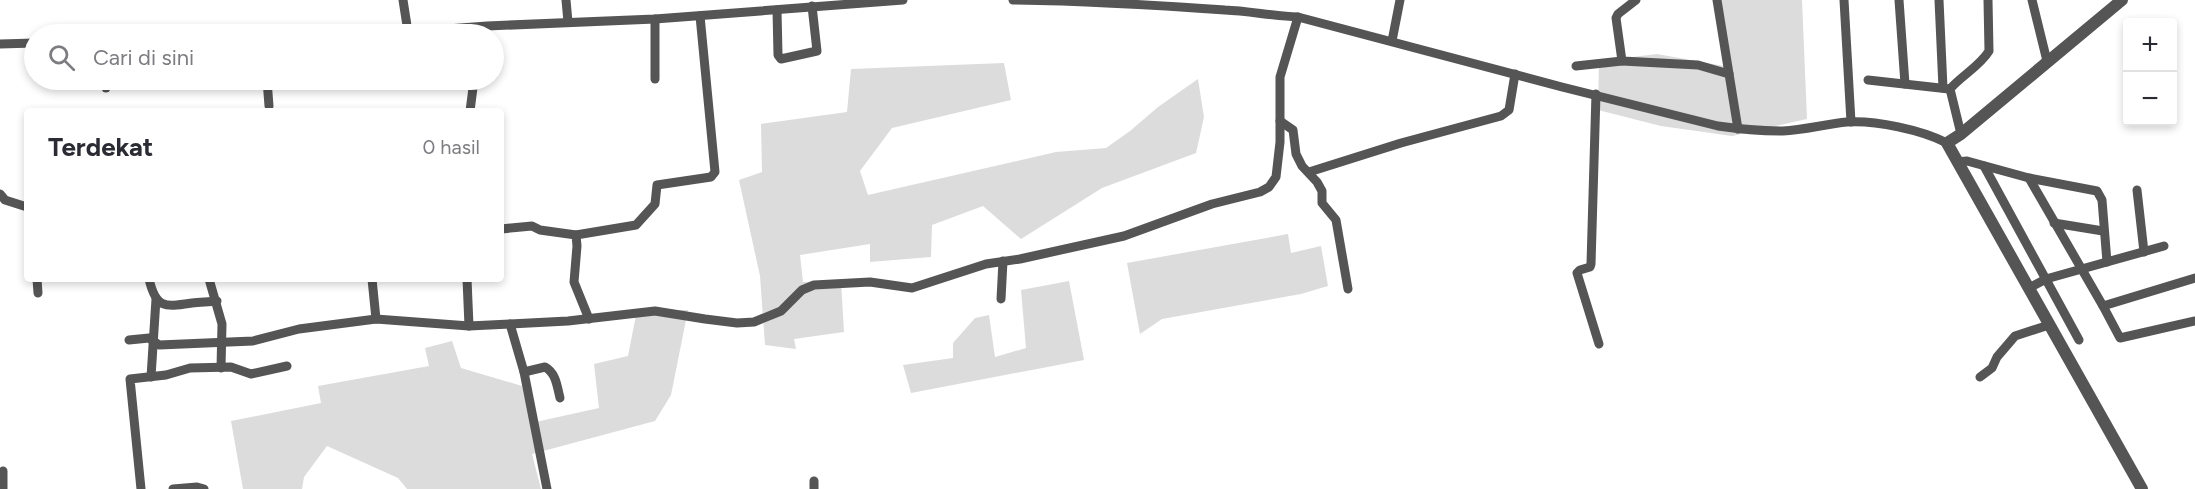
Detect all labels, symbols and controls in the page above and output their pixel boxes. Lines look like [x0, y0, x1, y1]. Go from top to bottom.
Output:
map controls [2123, 18, 2177, 126]
button: + [2123, 18, 2177, 72]
search box [24, 24, 504, 90]
icon: search [45, 41, 78, 74]
text: Cari di sini [93, 44, 194, 71]
button: − [2123, 72, 2177, 126]
text: Terdekat [48, 131, 153, 163]
text: 0 hasil [423, 135, 480, 159]

